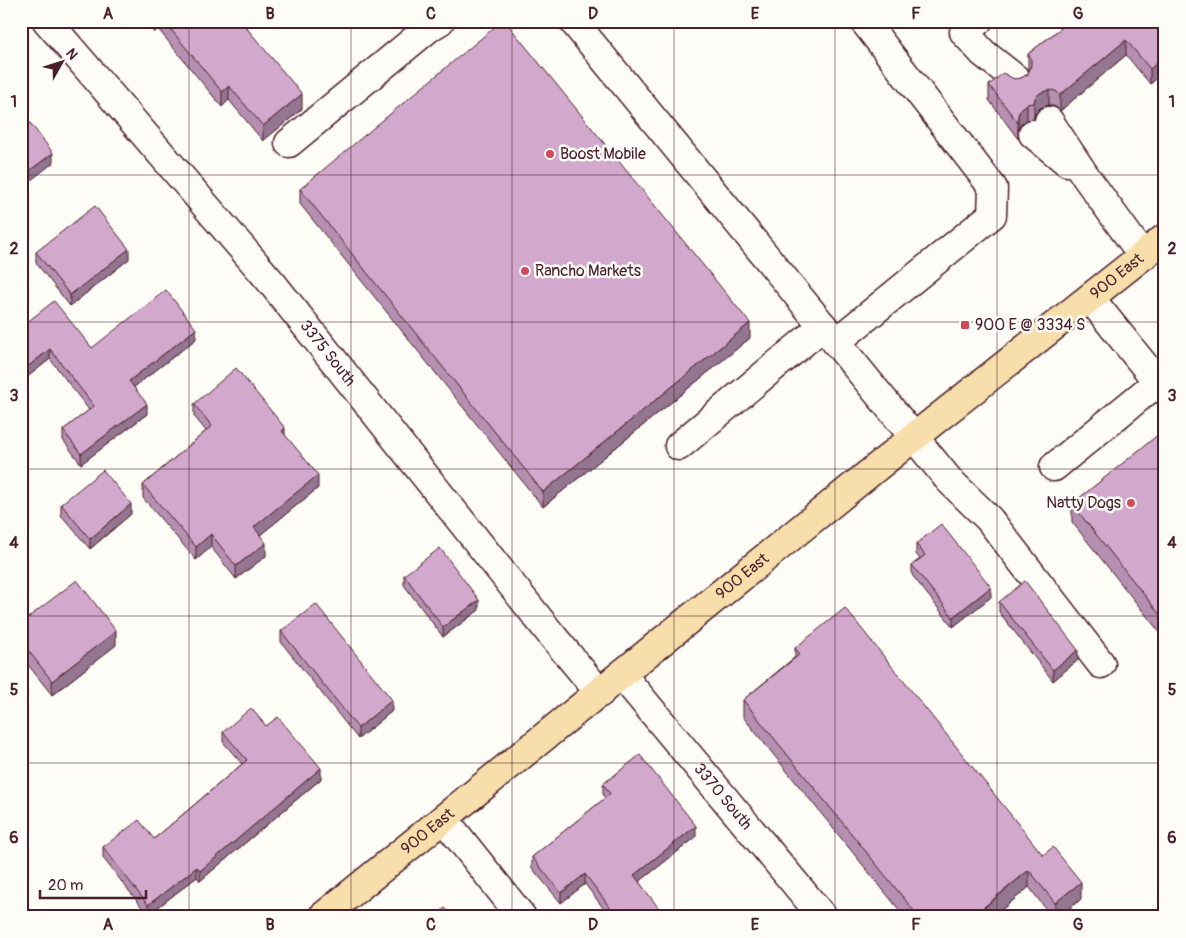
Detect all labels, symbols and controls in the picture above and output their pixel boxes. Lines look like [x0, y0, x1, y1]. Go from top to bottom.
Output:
text: A [103, 4, 114, 24]
text: B [265, 4, 275, 24]
text: C [426, 4, 436, 24]
text: D [588, 4, 598, 24]
text: E [751, 4, 760, 24]
text: F [911, 4, 921, 24]
text: G [1073, 4, 1084, 24]
north arrow [38, 38, 88, 88]
text: N [62, 45, 81, 63]
text: 1 [11, 92, 17, 112]
text: 1 [1169, 92, 1175, 112]
place label: Boost Mobile [560, 144, 646, 164]
marker: Boost Mobile [544, 148, 556, 160]
text: 2 [10, 239, 19, 259]
text: 2 [1168, 239, 1177, 259]
street label: 900 East [1086, 248, 1148, 304]
place label: Rancho Markets [535, 261, 641, 281]
marker: Rancho Markets [519, 265, 531, 277]
place label: 900 E @ 3334 S [975, 315, 1085, 335]
street label: 3375 South [296, 316, 360, 390]
marker: 900 E @ 3334 S [959, 319, 971, 331]
text: 3 [10, 386, 19, 406]
text: 3 [1168, 386, 1177, 406]
place label: Natty Dogs [1046, 493, 1121, 513]
marker: Natty Dogs [1125, 497, 1137, 509]
text: 4 [9, 533, 19, 553]
text: 4 [1167, 533, 1177, 553]
street label: 900 East [711, 548, 773, 604]
text: 5 [10, 680, 19, 700]
text: 5 [1168, 680, 1177, 700]
street label: 3370 South [689, 759, 756, 834]
street label: 900 East [397, 803, 459, 859]
text: 6 [9, 828, 19, 848]
text: 6 [1167, 828, 1177, 848]
scale bar [40, 868, 146, 900]
text: 20 m [48, 876, 83, 895]
text: A [103, 915, 114, 935]
text: B [265, 915, 275, 935]
text: C [426, 915, 436, 935]
text: D [588, 915, 598, 935]
text: E [751, 915, 760, 935]
text: F [911, 915, 921, 935]
text: G [1073, 915, 1084, 935]

